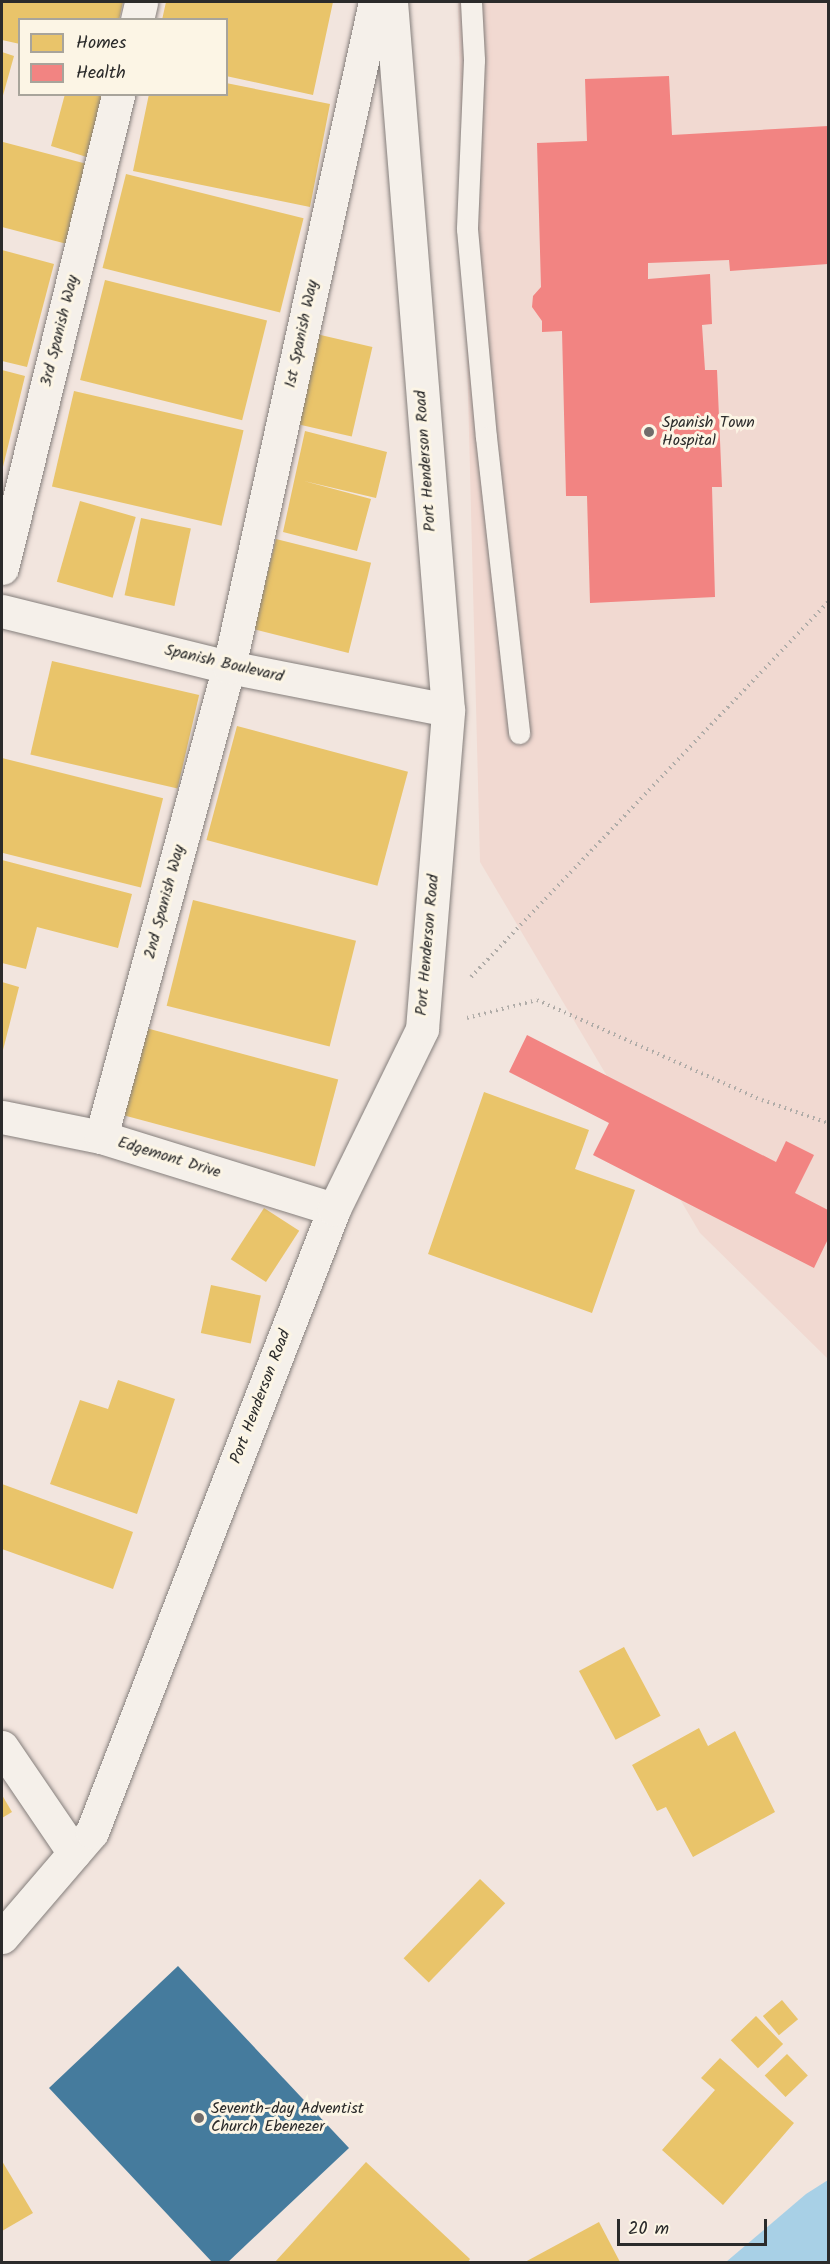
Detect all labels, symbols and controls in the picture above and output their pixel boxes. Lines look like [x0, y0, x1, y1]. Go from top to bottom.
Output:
legend [18, 18, 228, 96]
text: Homes [76, 29, 126, 58]
text: Health [76, 59, 126, 88]
street label: 3rd Spanish Way [37, 273, 83, 389]
street label: 1st Spanish Way [281, 278, 323, 390]
street label: Port Henderson Road [411, 390, 441, 532]
place label: Spanish Town Hospital [662, 413, 755, 451]
marker: Spanish Town Hospital [640, 423, 658, 441]
street label: Spanish Boulevard [163, 641, 285, 687]
street label: 2nd Spanish Way [141, 843, 189, 961]
street label: Port Henderson Road [412, 874, 444, 1016]
street label: Edgemont Drive [115, 1133, 223, 1183]
street label: Port Henderson Road [227, 1327, 295, 1467]
place label: Seventh-day Adventist Church Ebenezer [211, 2099, 364, 2137]
marker: Seventh-day Adventist Church Ebenezer [192, 2111, 206, 2125]
scale bar [620, 2207, 770, 2245]
text: 20 m [628, 2215, 669, 2244]

